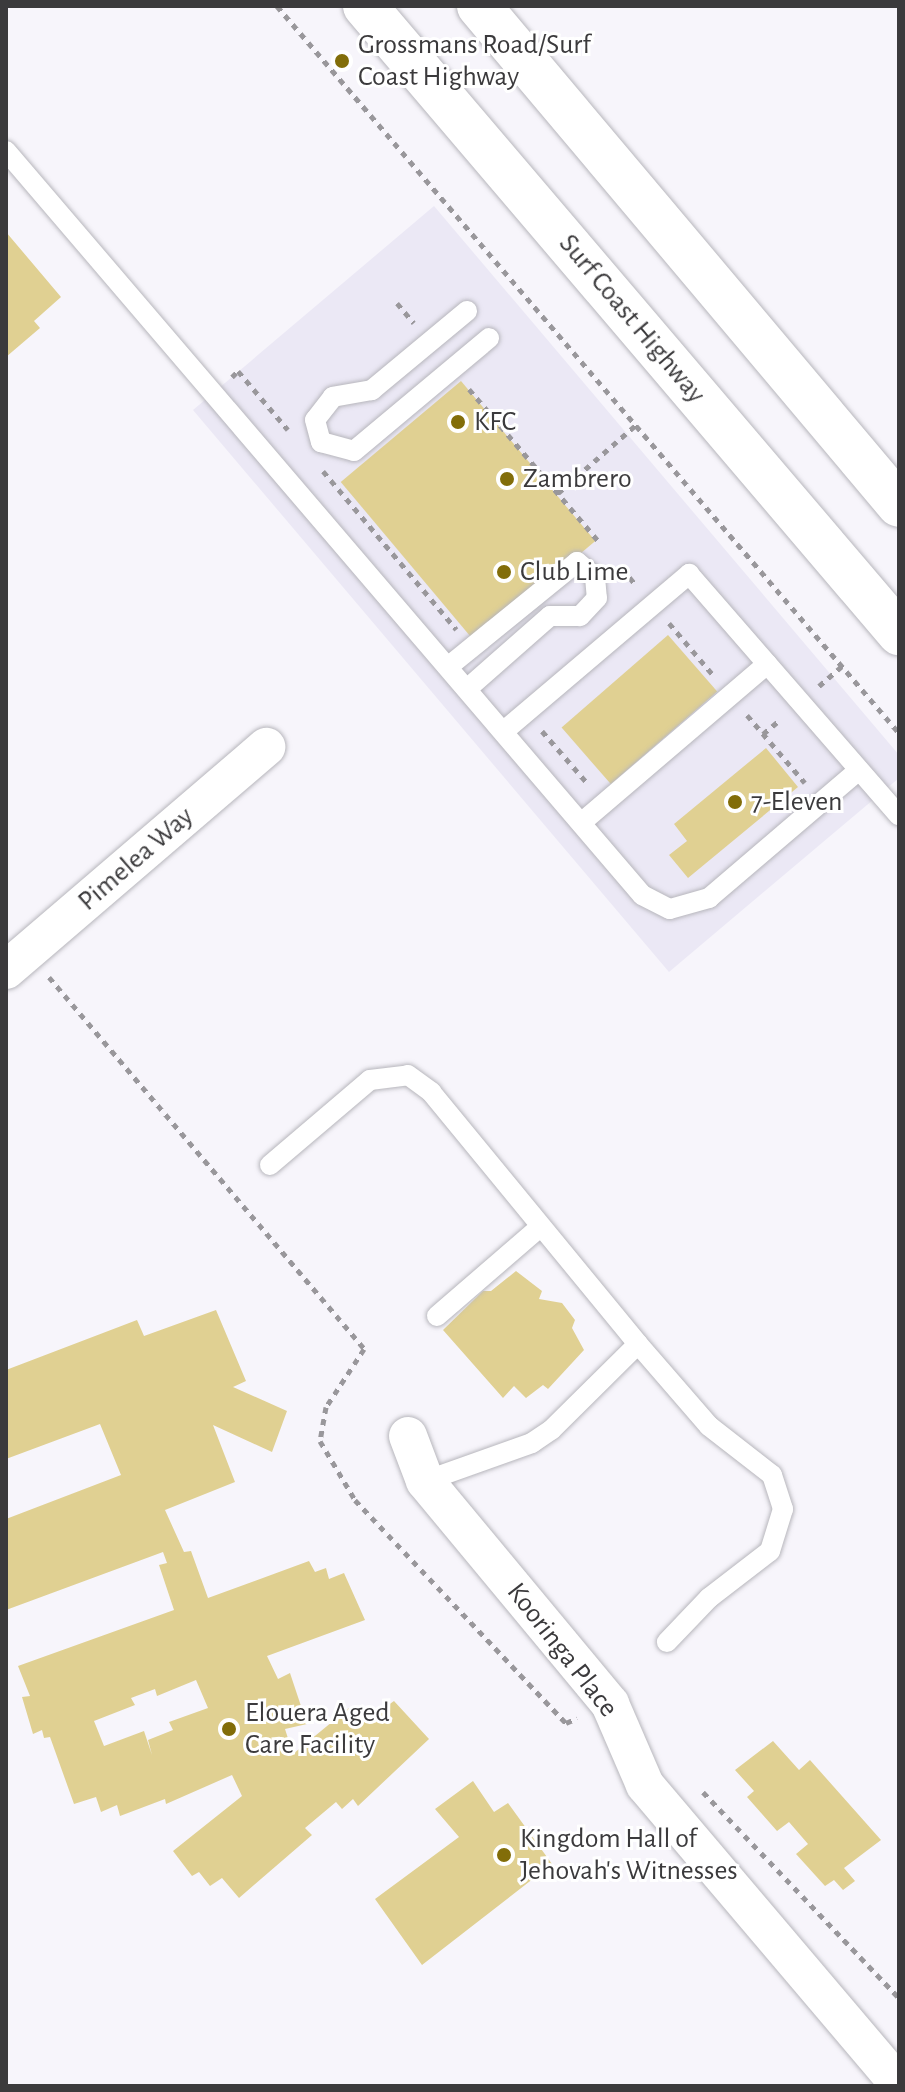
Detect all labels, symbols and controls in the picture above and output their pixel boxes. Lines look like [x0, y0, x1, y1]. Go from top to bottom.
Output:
place label: Grossmans Road/Surf Coast Highway [358, 28, 591, 94]
marker: Grossmans Road/Surf Coast Highway [333, 52, 351, 70]
street label: Surf Coast Highway [551, 228, 713, 410]
place label: KFC [474, 405, 516, 439]
marker: KFC [449, 413, 467, 431]
place label: Zambrero [523, 462, 632, 496]
marker: Zambrero [498, 470, 516, 488]
place label: Club Lime [520, 555, 628, 589]
marker: Club Lime [495, 563, 513, 581]
place label: 7-Eleven [751, 785, 843, 819]
marker: 7-Eleven [726, 793, 744, 811]
street label: Pimelea Way [71, 800, 201, 918]
street label: Kooringa Place [499, 1576, 625, 1724]
place label: Elouera Aged Care Facility [245, 1696, 390, 1762]
marker: Elouera Aged Care Facility [220, 1720, 238, 1738]
place label: Kingdom Hall of Jehovah's Witnesses [520, 1822, 738, 1888]
marker: Kingdom Hall of Jehovah's Witnesses [495, 1846, 513, 1864]

